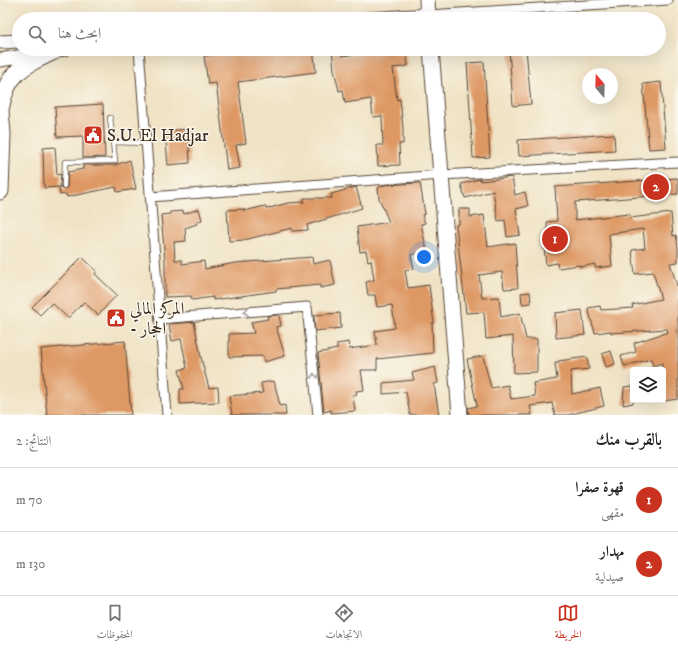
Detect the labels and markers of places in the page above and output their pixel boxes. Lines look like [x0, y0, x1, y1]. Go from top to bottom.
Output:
public building icon: S.U. El Hadjar [82, 124, 104, 146]
place label: S.U. El Hadjar [107, 125, 209, 147]
pin: 2 [643, 172, 669, 202]
pin: 1 [542, 224, 568, 254]
place label: المركز المالي - الحجار [130, 298, 185, 340]
public building icon: المركز المالي - الحجار [105, 307, 127, 329]

